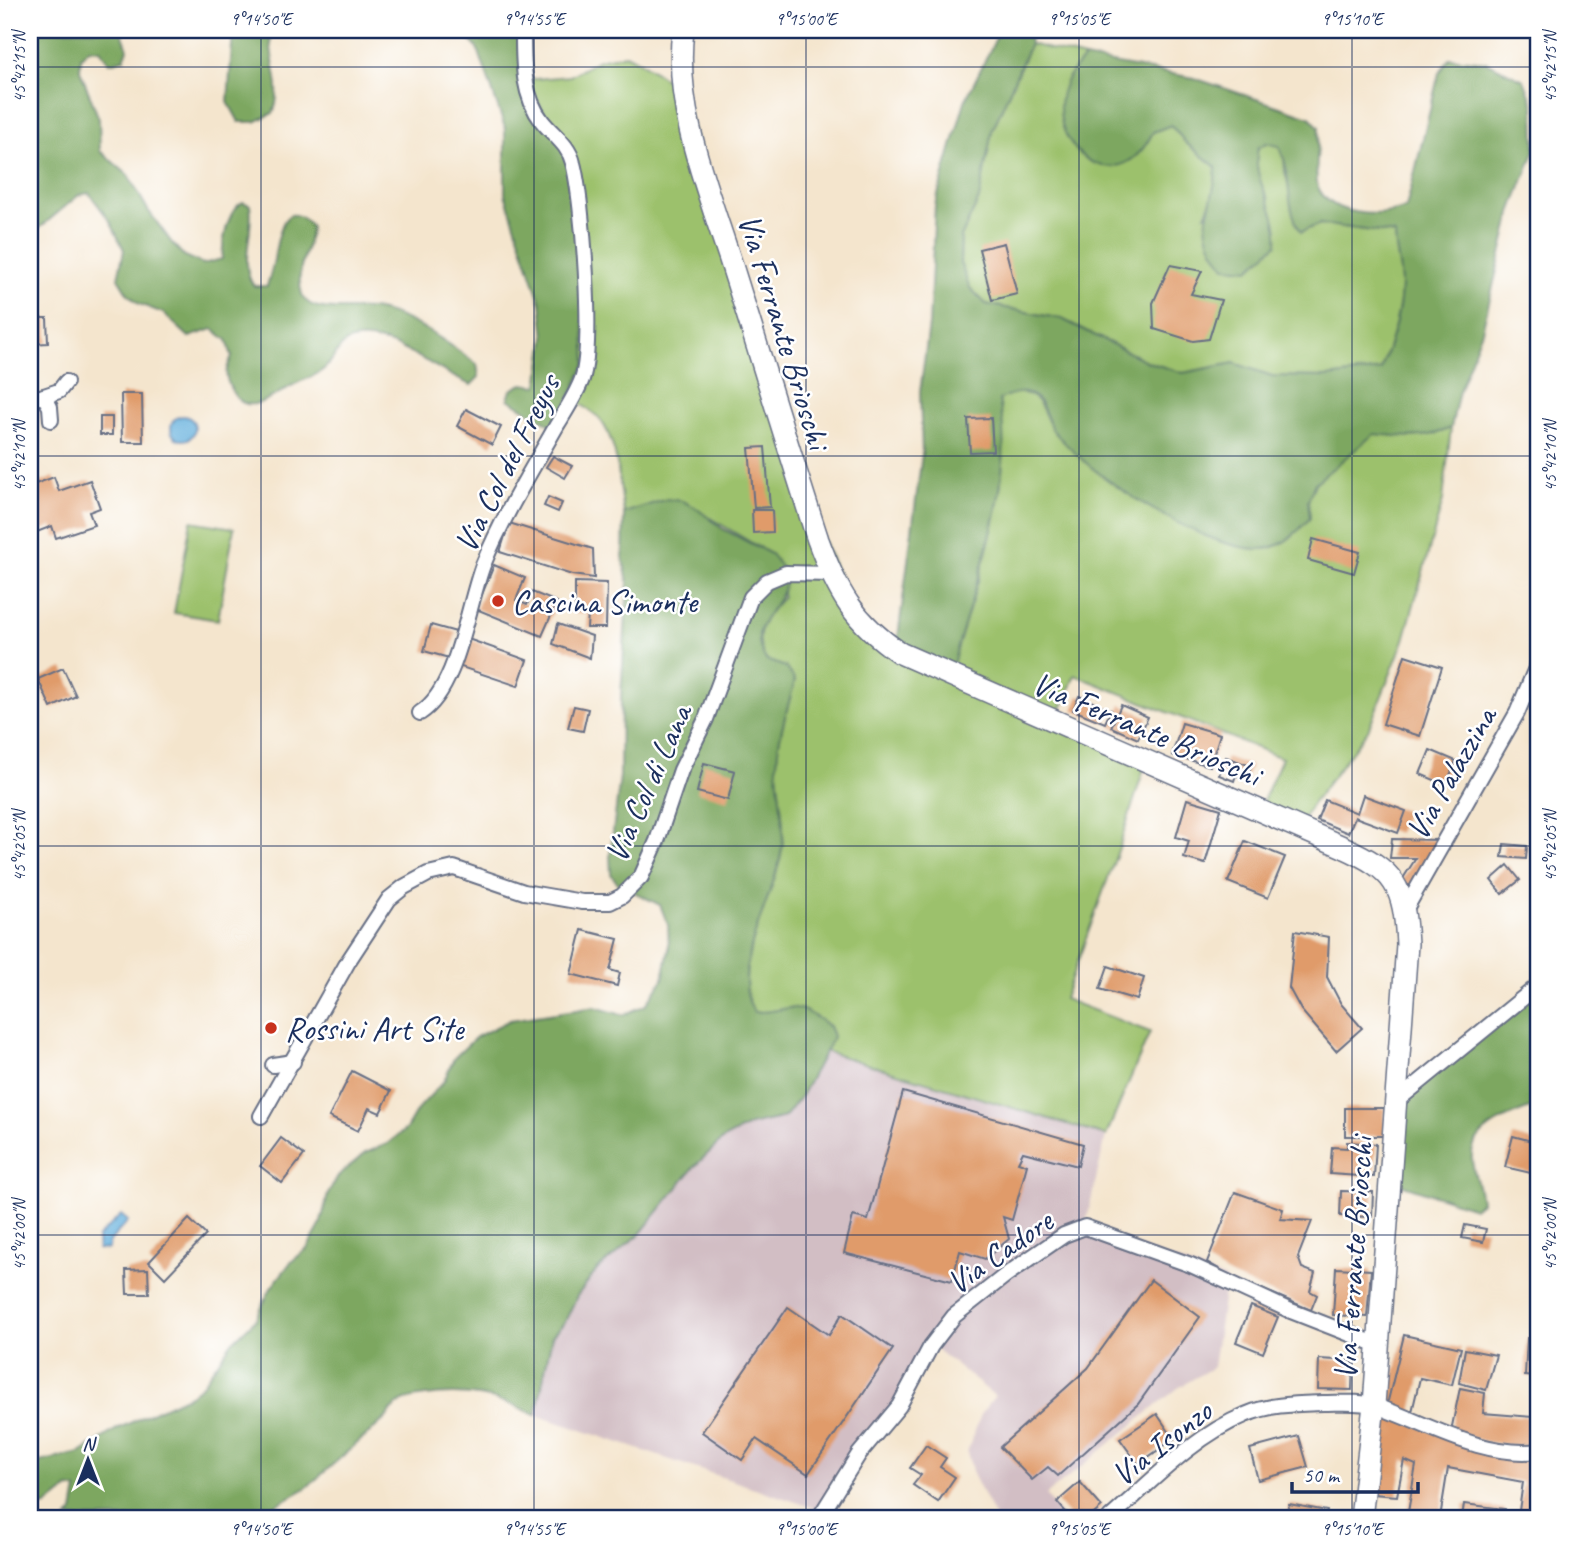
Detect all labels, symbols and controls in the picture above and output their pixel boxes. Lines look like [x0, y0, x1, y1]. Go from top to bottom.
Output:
text: 9°14'50"E [230, 8, 294, 30]
text: 9°14'55"E [503, 8, 567, 30]
text: 9°15'00"E [775, 8, 839, 30]
text: 9°15'05"E [1048, 8, 1112, 30]
text: 9°15'10"E [1321, 8, 1385, 30]
text: 45°42'15"N [8, 28, 30, 102]
text: 45°42'15"N [1539, 28, 1561, 102]
street label: Via Ferrante Brioschi [728, 209, 841, 457]
street label: Via Col del Freyus [444, 365, 571, 559]
text: 45°42'10"N [8, 417, 30, 491]
text: 45°42'10"N [1539, 417, 1561, 491]
place label: Cascina Simonte [512, 581, 699, 623]
marker: Cascina Simonte [490, 593, 506, 609]
street label: Via Ferrante Brioschi [1026, 662, 1270, 797]
street label: Via Col di Lana [595, 696, 702, 868]
street label: Via Palazzina [1396, 697, 1507, 847]
text: 45°42'05"N [8, 807, 30, 881]
text: 45°42'05"N [1539, 807, 1561, 881]
place label: Rossini Art Site [285, 1008, 466, 1050]
marker: Rossini Art Site [263, 1020, 279, 1036]
street label: Via Ferrante Brioschi [1324, 1131, 1383, 1381]
text: 45°42'00"N [8, 1196, 30, 1270]
text: 45°42'00"N [1539, 1196, 1561, 1270]
street label: Via Cadore [938, 1199, 1063, 1304]
street label: Via Isonzo [1103, 1389, 1222, 1495]
north arrow [52, 1426, 122, 1496]
text: N [82, 1432, 97, 1456]
scale bar [1292, 1450, 1418, 1494]
text: 50 m [1303, 1462, 1341, 1488]
text: 9°14'50"E [230, 1518, 294, 1540]
text: 9°14'55"E [503, 1518, 567, 1540]
text: 9°15'00"E [775, 1518, 839, 1540]
text: 9°15'05"E [1048, 1518, 1112, 1540]
text: 9°15'10"E [1321, 1518, 1385, 1540]

